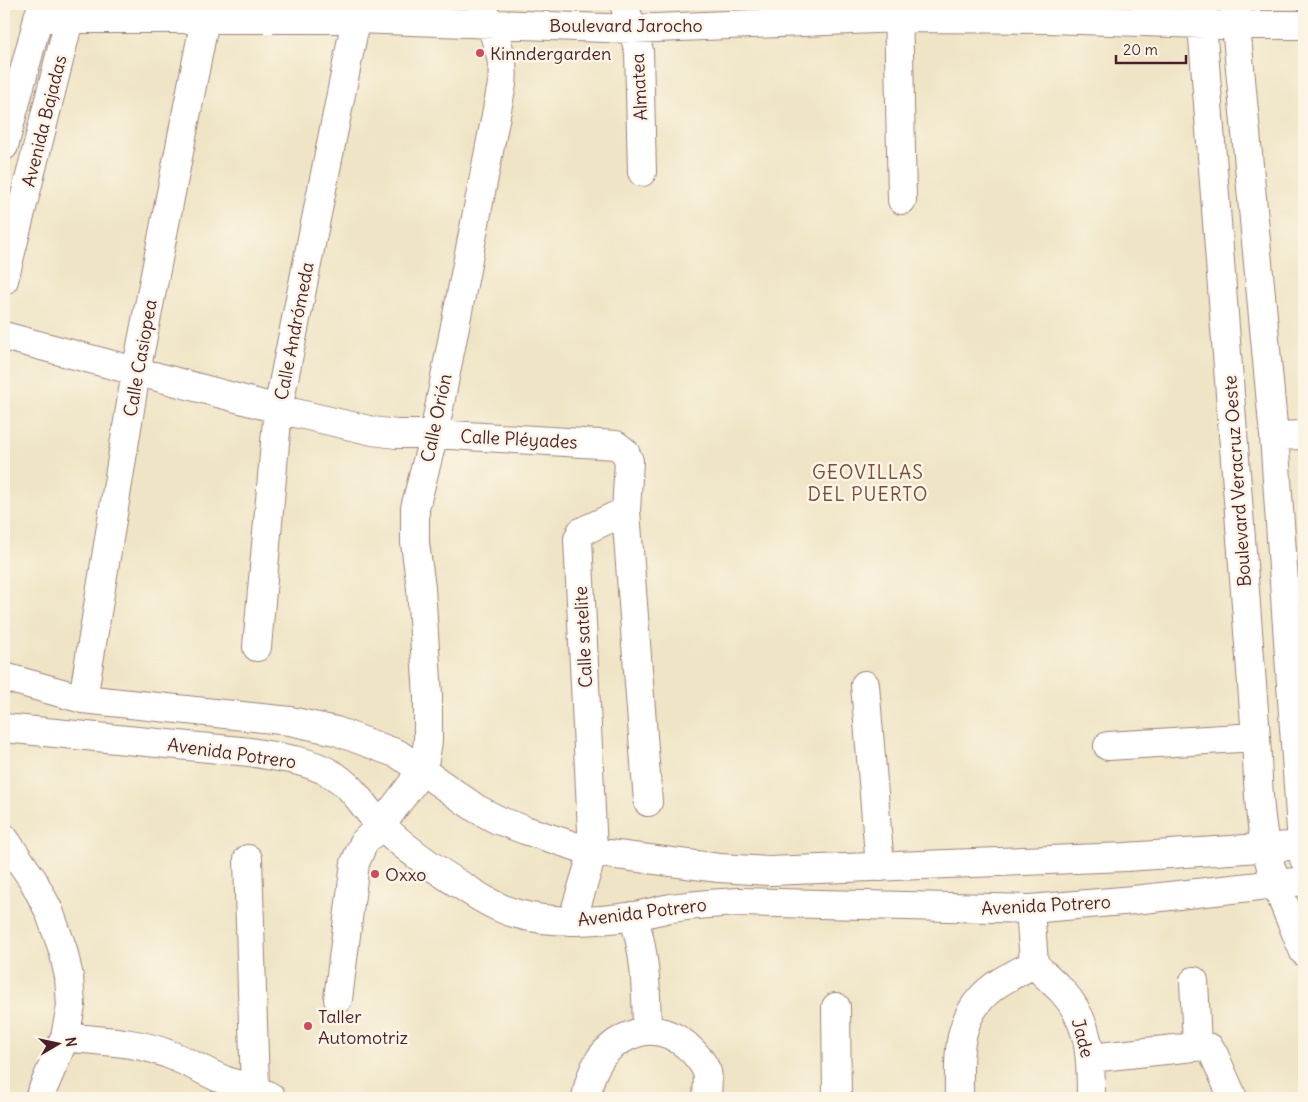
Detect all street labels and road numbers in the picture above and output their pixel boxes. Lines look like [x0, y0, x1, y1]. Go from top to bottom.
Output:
street label: Boulevard Jarocho [549, 14, 703, 37]
street label: Avenida Bajadas [17, 53, 71, 189]
street label: Almatea [626, 53, 652, 121]
street label: Calle Andrómeda [269, 260, 319, 402]
street label: Calle Casiopea [118, 298, 162, 418]
street label: Calle Orión [415, 372, 457, 464]
street label: Boulevard Veracruz Oeste [1218, 374, 1256, 588]
street label: Calle Pléyades [460, 424, 578, 454]
street label: Calle satelite [569, 586, 597, 688]
street label: Avenida Potrero [166, 733, 298, 773]
street label: Avenida Potrero [981, 890, 1111, 920]
street label: Avenida Potrero [576, 893, 708, 931]
street label: Jade [1067, 1016, 1099, 1060]

